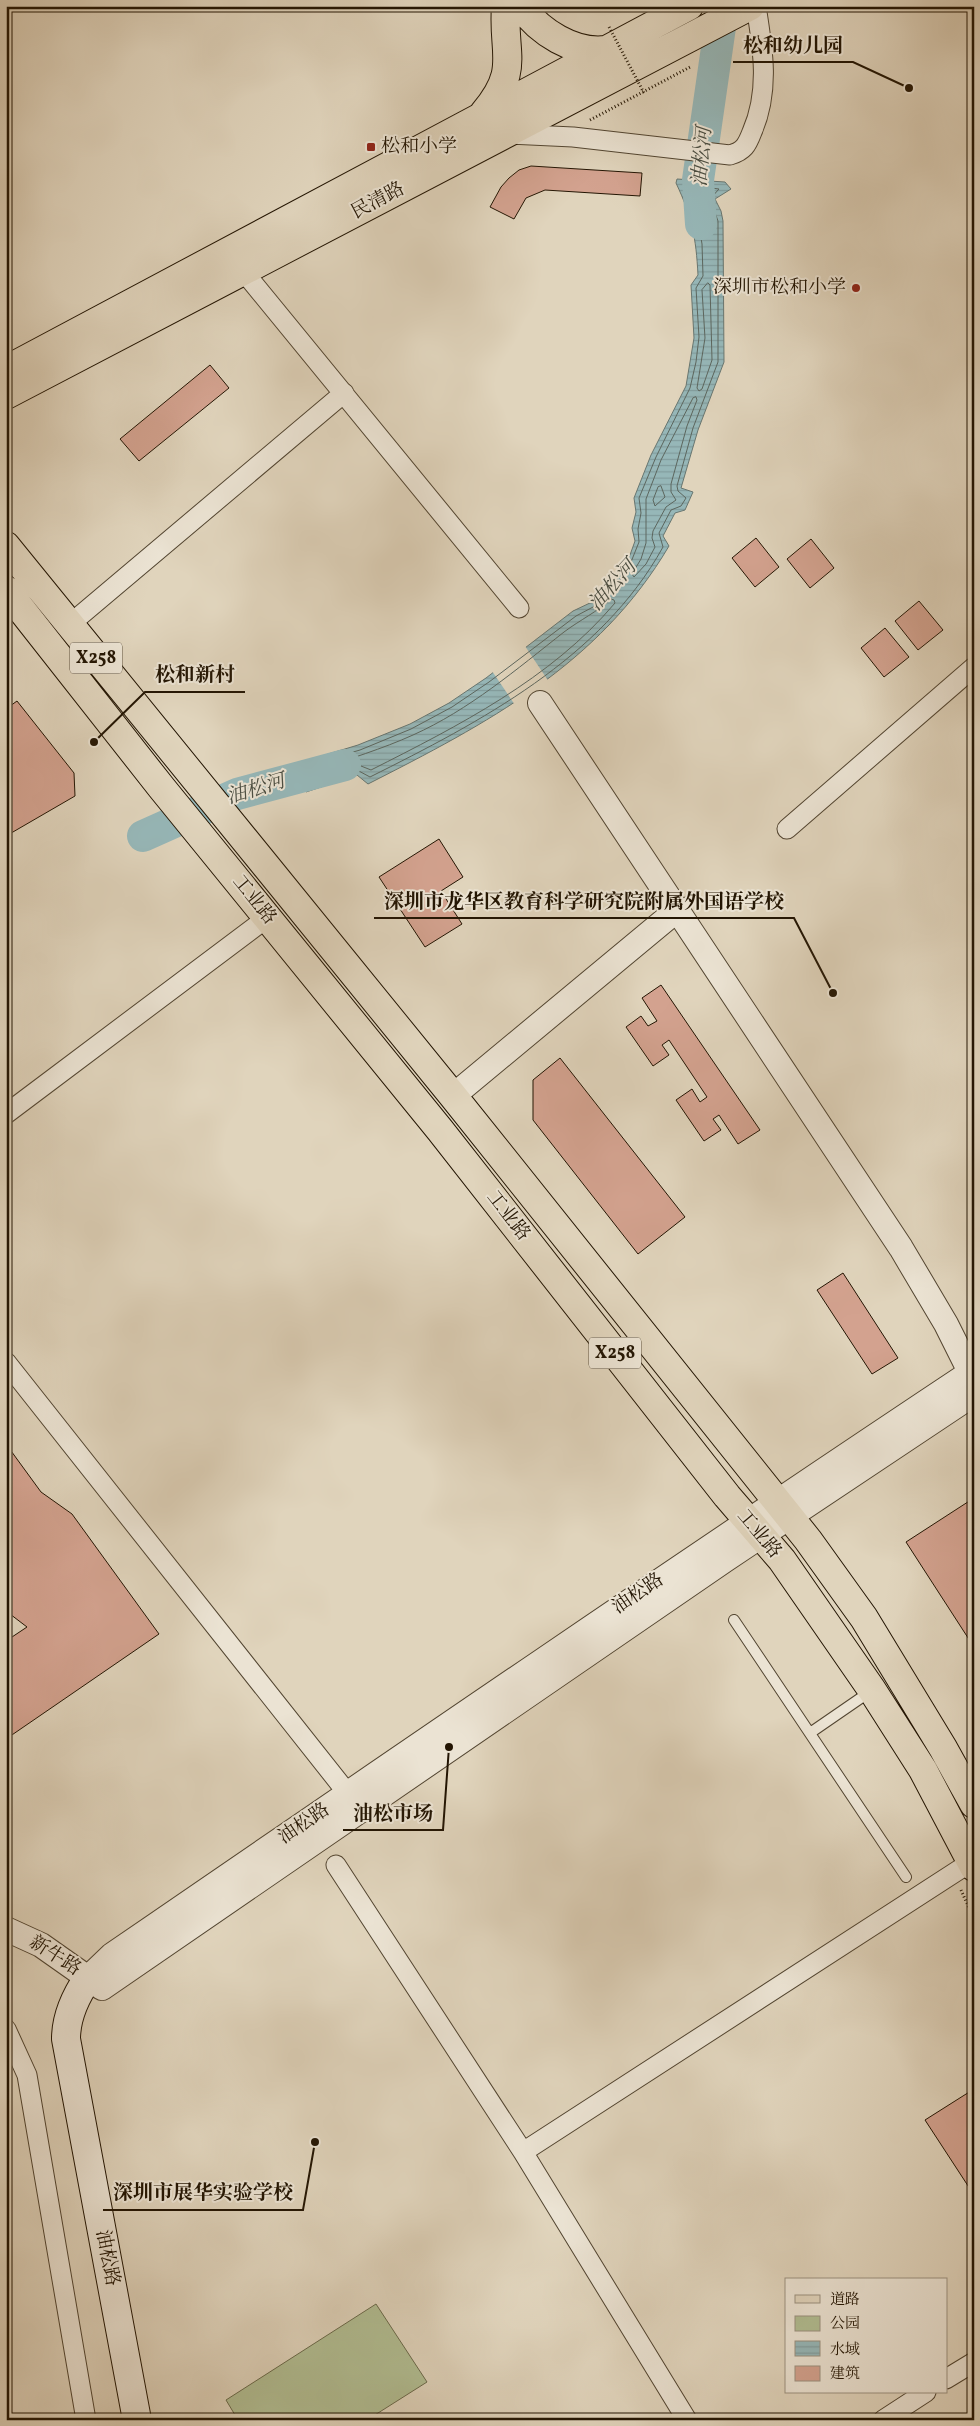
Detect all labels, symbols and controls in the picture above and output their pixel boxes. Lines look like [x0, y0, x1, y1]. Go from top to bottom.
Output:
callout: 松和幼儿园 [733, 27, 853, 62]
text: 松和幼儿园 [743, 33, 843, 61]
water label: 油松河 [686, 123, 720, 188]
place label: 松和小学 [381, 134, 457, 160]
marker: 松和小学 [365, 141, 377, 153]
street label: 民清路 [347, 176, 409, 226]
place label: 深圳市松和小学 [713, 275, 846, 301]
marker: 深圳市松和小学 [850, 282, 862, 294]
water label: 油松河 [583, 552, 645, 618]
road number: X258 [70, 642, 122, 674]
callout: 松和新村 [145, 657, 245, 692]
text: 松和新村 [155, 662, 235, 690]
water label: 油松河 [223, 767, 292, 812]
street label: 工业路 [226, 870, 282, 930]
callout: 深圳市龙华区教育科学研究院附属外国语学校 [374, 883, 794, 918]
text: 深圳市龙华区教育科学研究院附属外国语学校 [384, 889, 784, 917]
street label: 工业路 [480, 1186, 536, 1246]
road number: X258 [589, 1338, 641, 1369]
street label: 工业路 [731, 1504, 787, 1564]
street label: 油松路 [607, 1567, 669, 1621]
callout: 油松市场 [343, 1795, 443, 1830]
street label: 油松路 [273, 1797, 335, 1851]
text: 油松市场 [353, 1801, 433, 1829]
street label: 新牛路 [24, 1930, 86, 1982]
callout: 深圳市展华实验学校 [103, 2175, 303, 2210]
text: 深圳市展华实验学校 [113, 2180, 293, 2208]
street label: 油松路 [89, 2228, 125, 2288]
legend [785, 2278, 948, 2394]
text: 道路 [830, 2290, 860, 2311]
text: 公园 [830, 2314, 860, 2335]
text: 水域 [830, 2340, 860, 2361]
text: 建筑 [830, 2364, 860, 2385]

